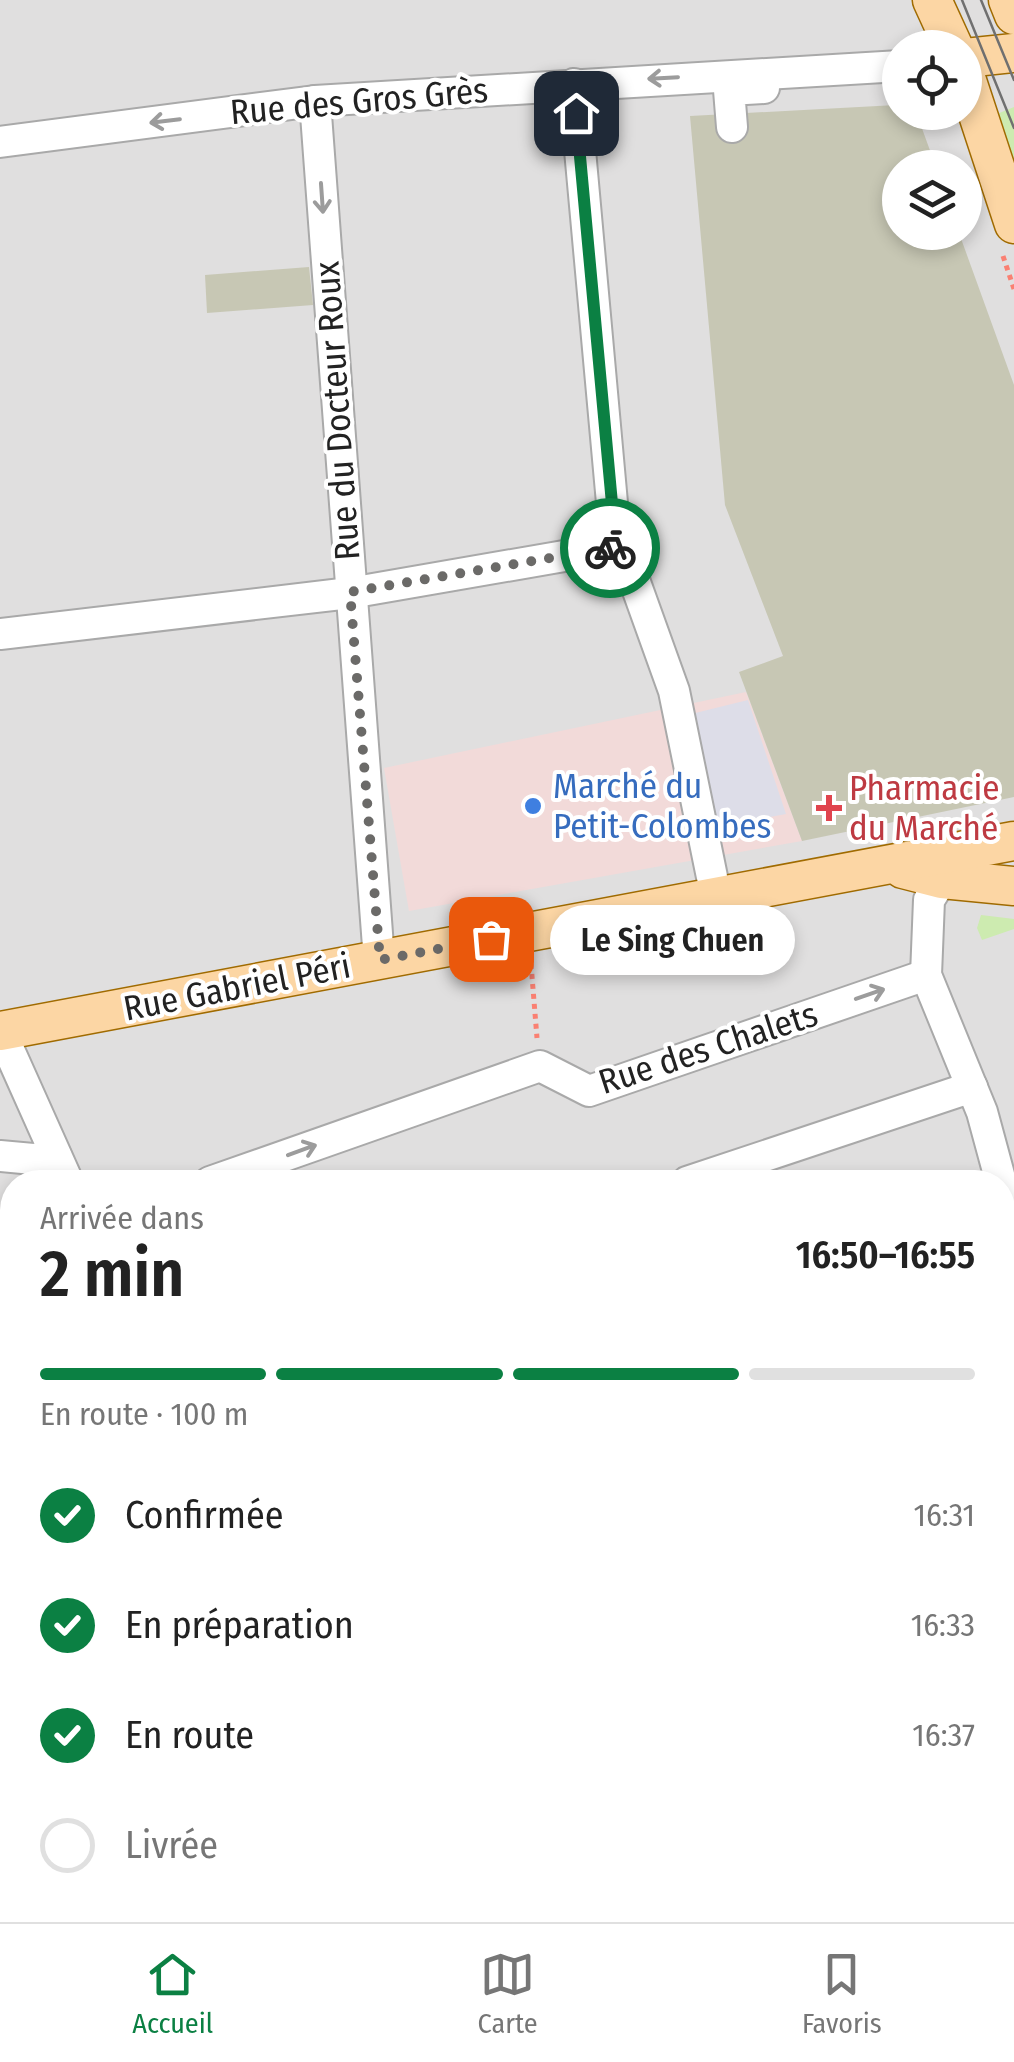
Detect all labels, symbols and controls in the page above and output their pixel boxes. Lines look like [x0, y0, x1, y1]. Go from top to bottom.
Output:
map controls [882, 30, 982, 250]
button: locate [882, 30, 982, 130]
street label: Rue des Gros Grès [228, 69, 490, 133]
one-way arrow [647, 69, 679, 88]
pin [534, 71, 619, 156]
icon: home [549, 86, 604, 141]
one-way arrow [149, 112, 182, 130]
button: layers [882, 150, 982, 250]
one-way arrow [313, 182, 332, 214]
street label: Rue du Docteur Roux [306, 260, 368, 562]
courier [560, 498, 660, 598]
icon: bike [583, 521, 638, 576]
place label: Marché du Petit-Colombes [553, 765, 772, 847]
place label: Pharmacie du Marché [849, 767, 1000, 849]
marker: Marché du Petit-Colombes [522, 795, 544, 817]
marker: Pharmacie du Marché [818, 797, 840, 819]
pin [449, 897, 534, 982]
callout: Le Sing Chuen [551, 904, 796, 974]
icon: bag [464, 912, 519, 967]
text: Le Sing Chuen [581, 921, 764, 959]
street label: Rue Gabriel Péri [120, 944, 354, 1030]
one-way arrow [853, 984, 884, 1002]
street label: Rue des Chalets [593, 993, 823, 1103]
one-way arrow [286, 1140, 317, 1158]
text: Arrivée dans [40, 1199, 204, 1237]
text: 16:50–16:55 [796, 1232, 975, 1278]
text: 2 min [40, 1235, 184, 1313]
text: En route · 100 m [40, 1395, 248, 1433]
icon: check [40, 1488, 95, 1543]
text: Confirmée [125, 1492, 283, 1538]
text: 16:31 [913, 1496, 975, 1534]
icon: check [40, 1598, 95, 1653]
text: En préparation [125, 1602, 354, 1648]
text: 16:33 [911, 1606, 975, 1644]
icon: check [40, 1708, 95, 1763]
text: En route [125, 1712, 254, 1758]
text: 16:37 [912, 1716, 975, 1754]
text: Livrée [125, 1822, 218, 1868]
tab: Accueil [132, 1947, 213, 2040]
tab: Carte [478, 1947, 538, 2040]
tab: Favoris [802, 1947, 882, 2040]

